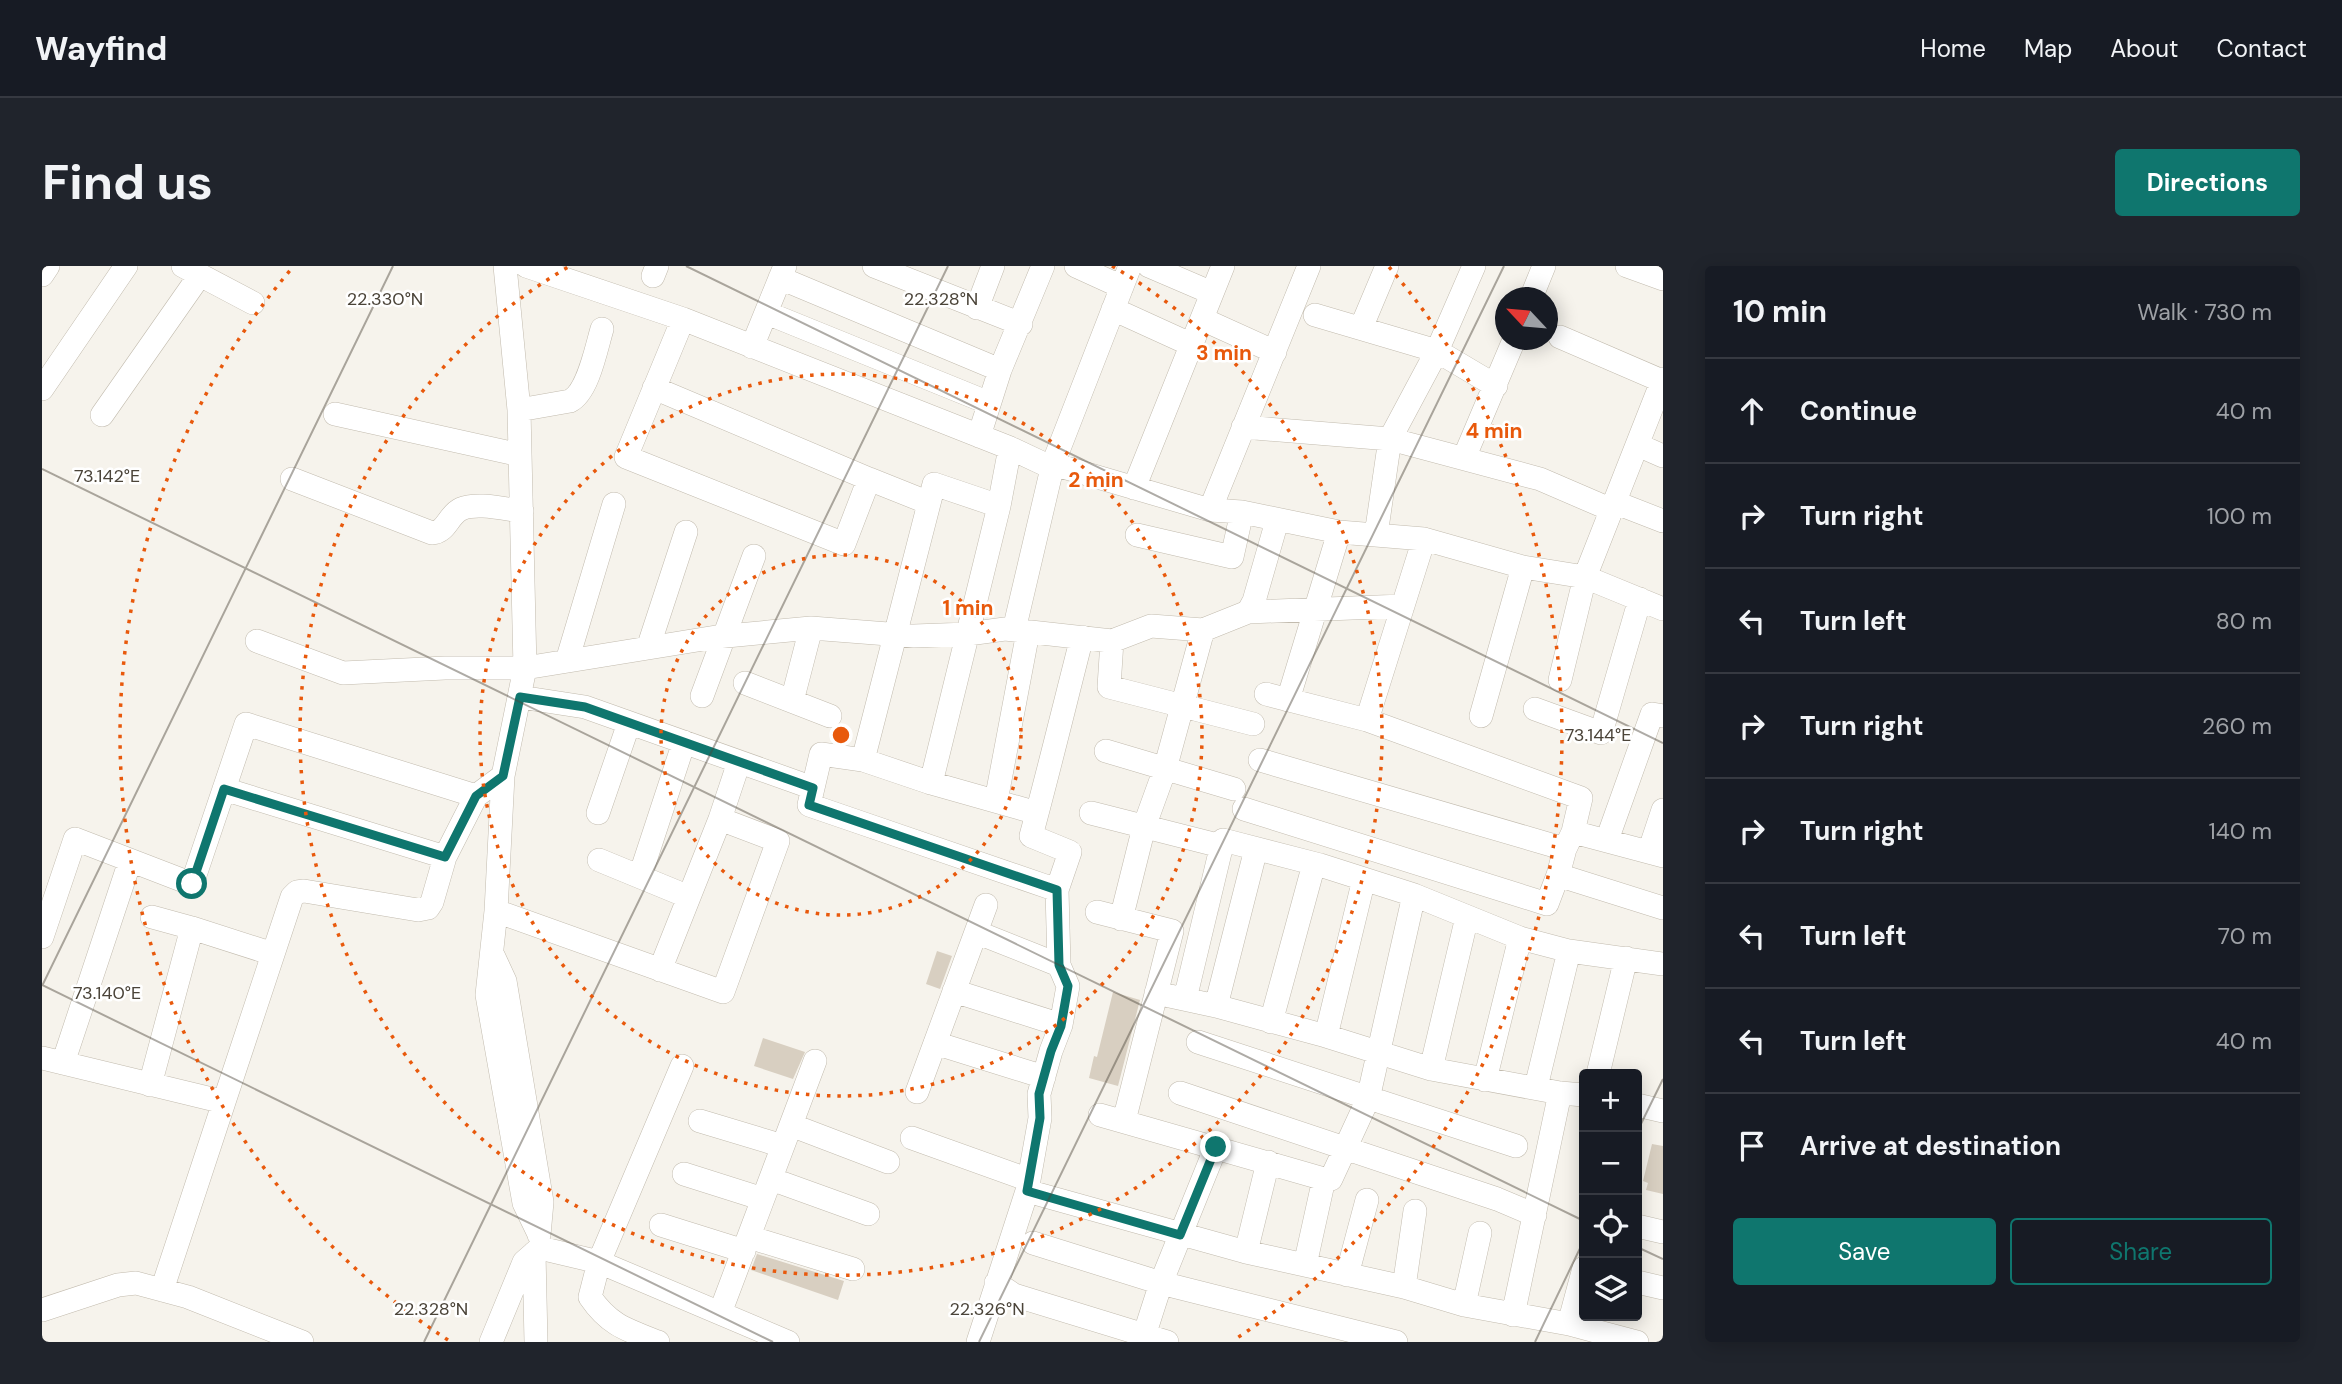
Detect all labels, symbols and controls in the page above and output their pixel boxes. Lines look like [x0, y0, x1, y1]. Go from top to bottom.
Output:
text: Wayfind [35, 27, 167, 70]
text: Home [1920, 33, 1986, 64]
text: Map [2024, 33, 2072, 64]
text: About [2110, 33, 2179, 64]
text: Contact [2217, 33, 2307, 64]
button: Directions [2115, 149, 2300, 216]
text: Find us [42, 150, 213, 214]
text: 22.330°N [347, 287, 423, 311]
text: 22.328°N [904, 287, 978, 311]
north arrow [1495, 287, 1558, 350]
text: 10 min [1733, 292, 1827, 331]
text: Walk · 730 m [2137, 297, 2272, 327]
text: 3 min [1196, 339, 1252, 367]
icon: ahead [1733, 392, 1771, 430]
text: Continue [1800, 394, 1917, 428]
text: 40 m [2216, 396, 2272, 426]
text: 4 min [1465, 417, 1523, 445]
text: 73.142°E [74, 464, 140, 488]
text: 2 min [1068, 466, 1124, 494]
icon: right [1733, 497, 1771, 535]
text: Turn right [1800, 499, 1924, 533]
text: 100 m [2207, 501, 2272, 531]
text: 1 min [942, 594, 994, 622]
icon: left [1733, 602, 1771, 640]
text: Turn left [1800, 604, 1907, 638]
text: 80 m [2216, 606, 2272, 636]
icon: right [1733, 707, 1771, 745]
text: Turn right [1800, 709, 1924, 743]
text: 260 m [2202, 711, 2272, 741]
centre of rings [829, 723, 853, 747]
text: 73.144°E [1565, 723, 1631, 747]
icon: right [1733, 812, 1771, 850]
text: Turn right [1800, 814, 1924, 848]
text: 140 m [2209, 816, 2272, 846]
route start [176, 868, 207, 899]
icon: left [1733, 917, 1771, 955]
text: Turn left [1800, 919, 1907, 953]
text: 70 m [2218, 921, 2272, 951]
text: 73.140°E [73, 981, 141, 1005]
icon: left [1733, 1022, 1771, 1060]
text: Turn left [1800, 1024, 1907, 1058]
text: 40 m [2216, 1026, 2272, 1056]
map controls [1579, 1069, 1642, 1321]
button: + [1579, 1069, 1642, 1132]
icon: arrive [1733, 1127, 1771, 1165]
text: Arrive at destination [1800, 1129, 2061, 1163]
route end [1200, 1131, 1231, 1162]
button: − [1579, 1132, 1642, 1195]
button: locate [1579, 1195, 1642, 1258]
button: Save [1733, 1218, 1996, 1285]
button: Share [2010, 1218, 2272, 1285]
button: layers [1579, 1258, 1642, 1321]
text: 22.328°N [394, 1297, 468, 1321]
text: 22.326°N [949, 1297, 1025, 1321]

